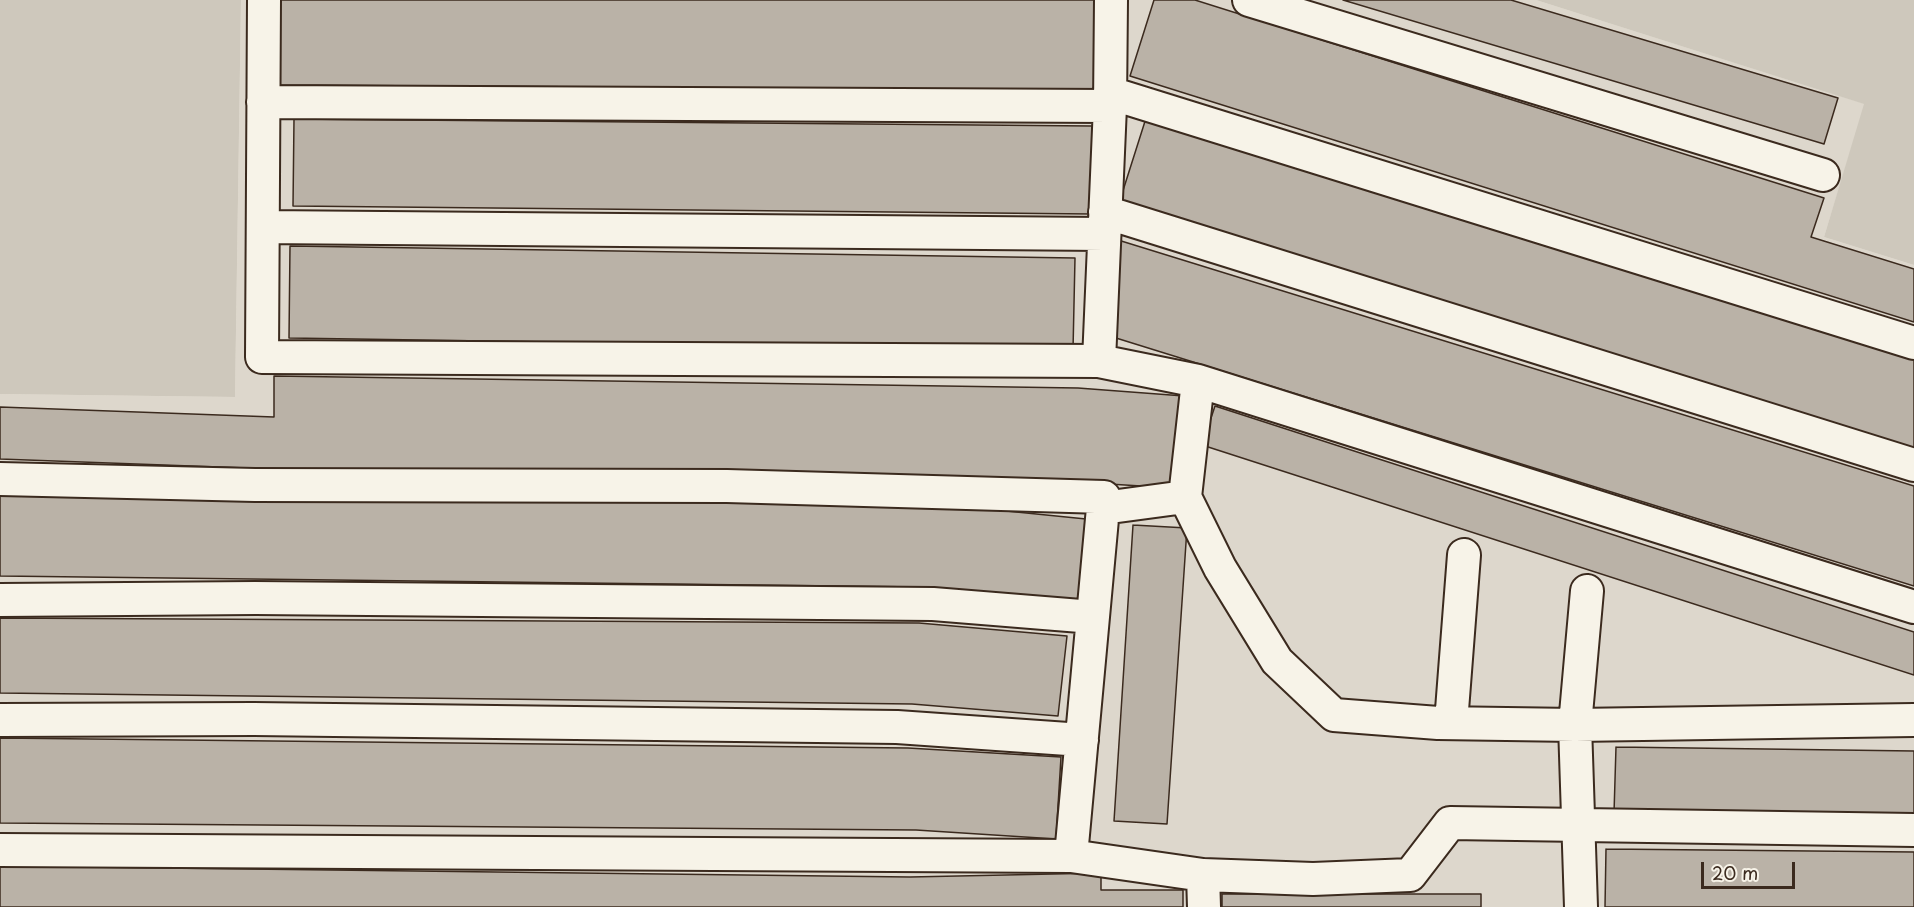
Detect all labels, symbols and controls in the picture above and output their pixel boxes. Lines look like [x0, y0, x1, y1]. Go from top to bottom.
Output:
scale bar [1704, 850, 1798, 888]
text: 20 m [1712, 859, 1758, 886]

